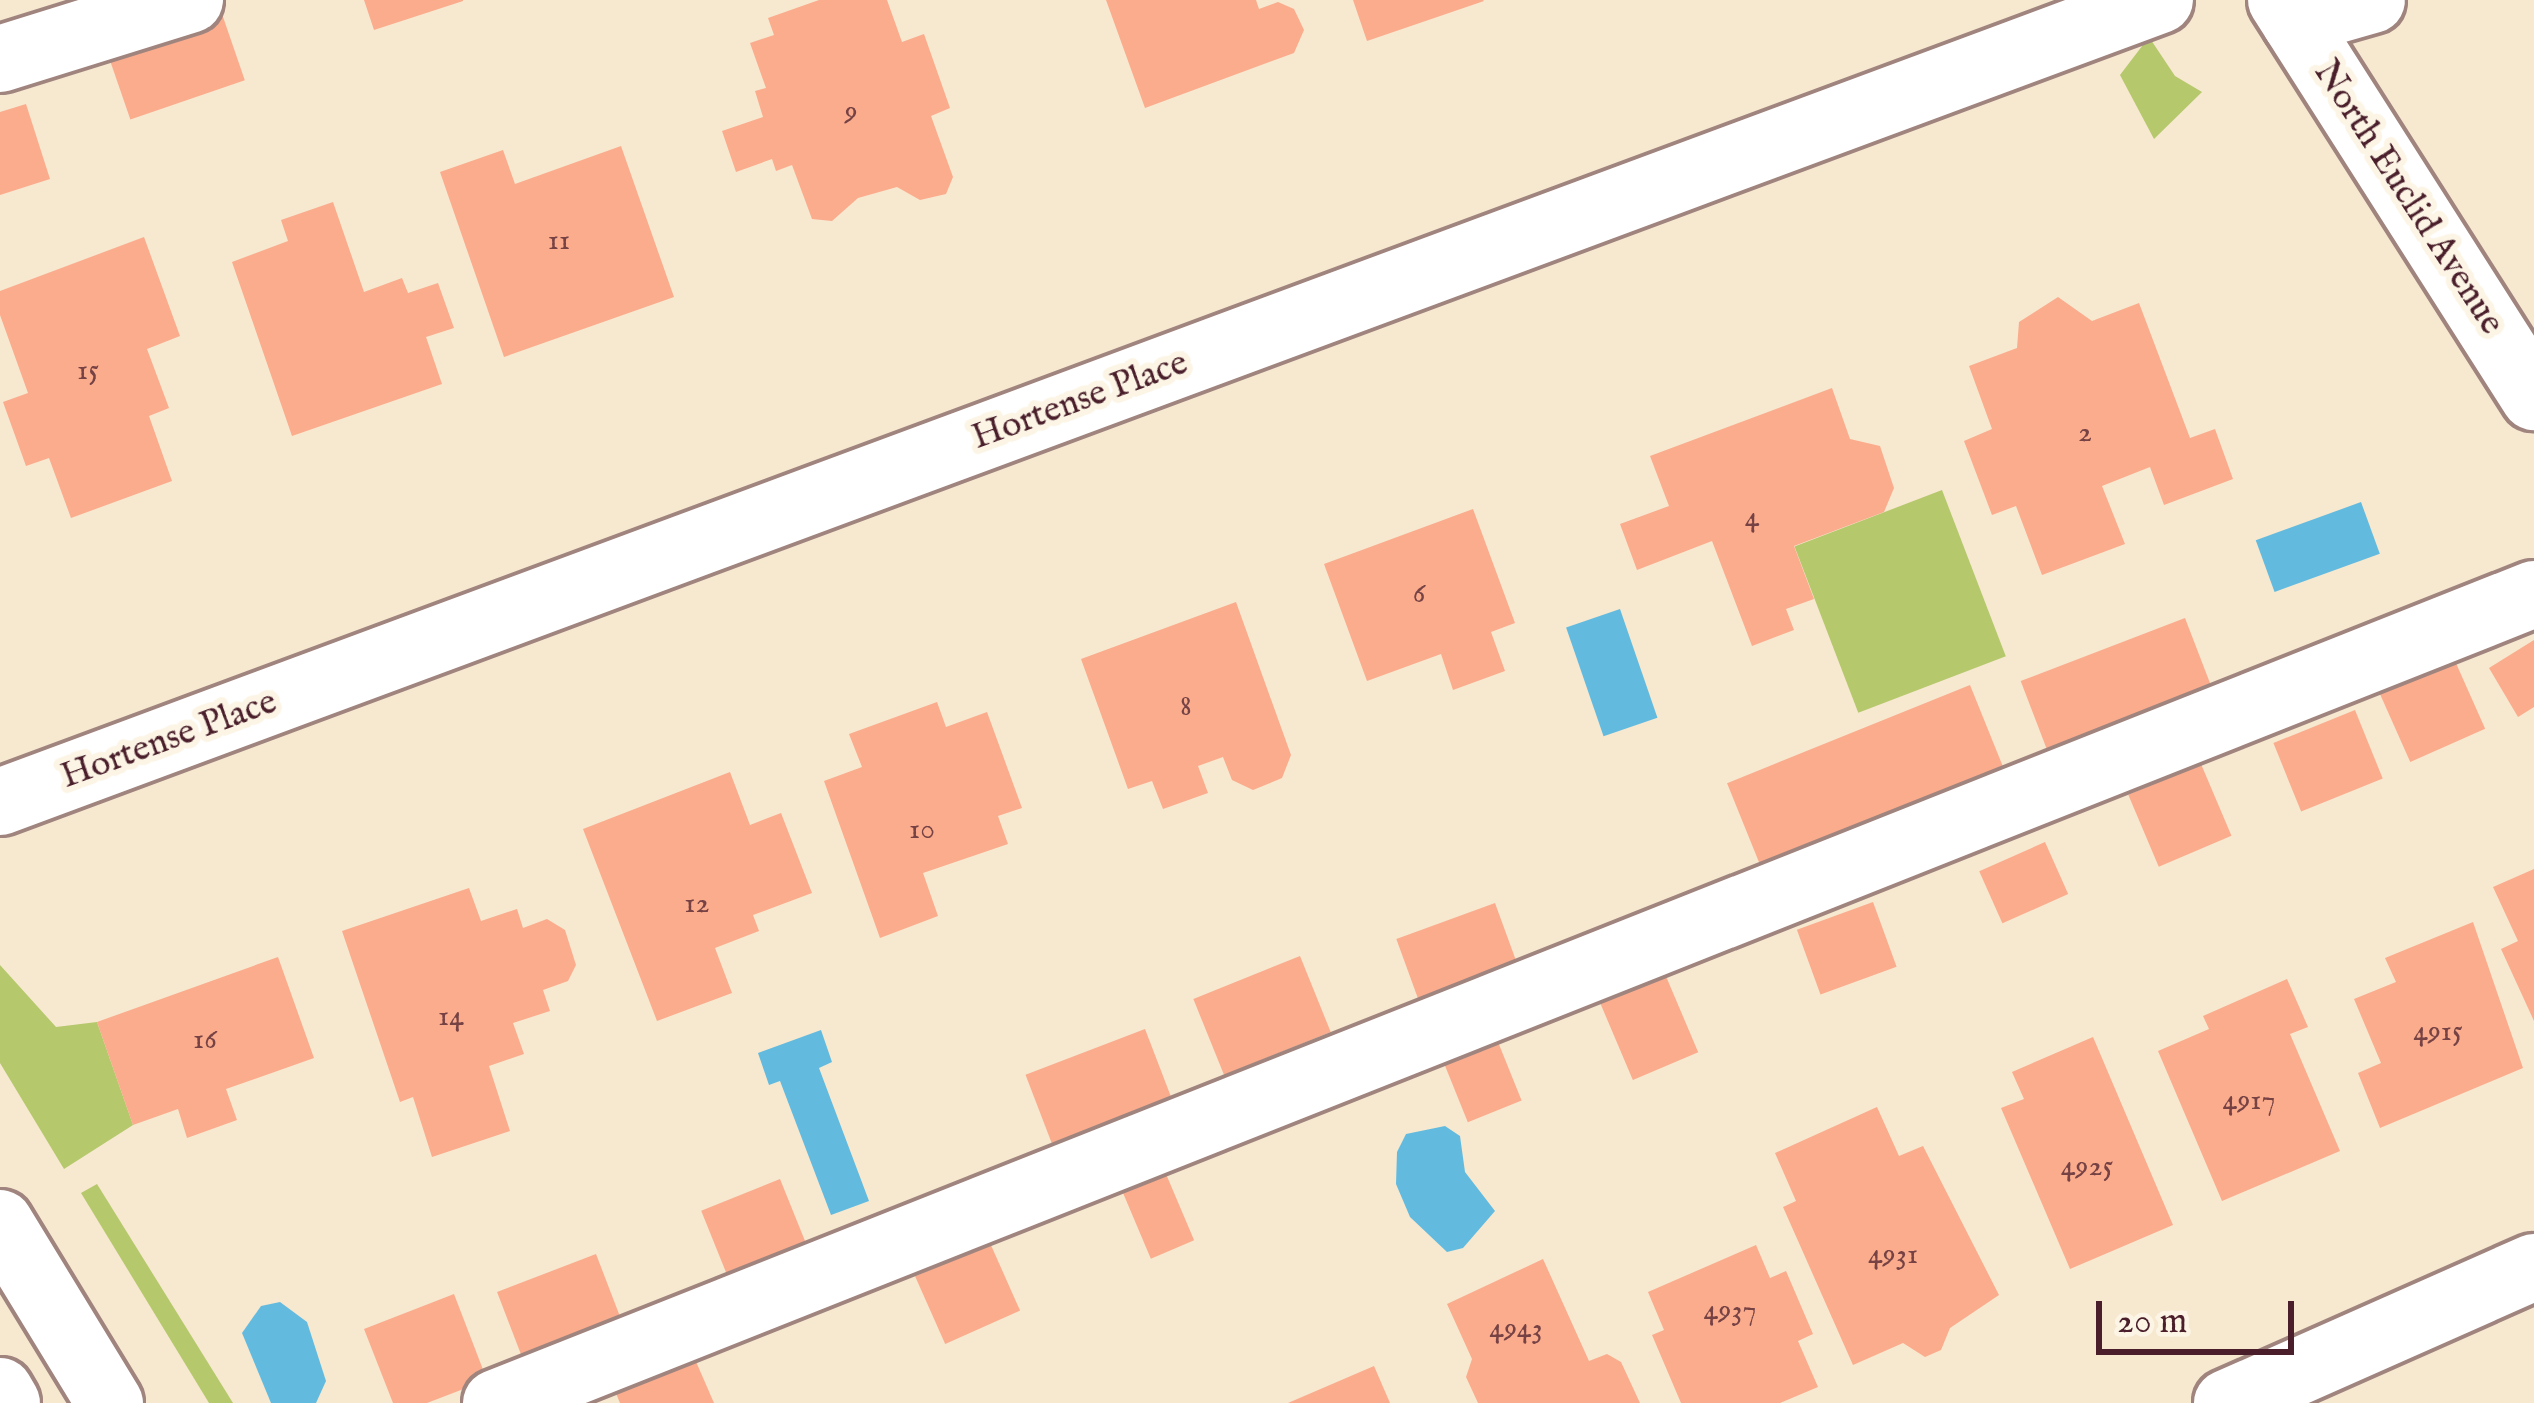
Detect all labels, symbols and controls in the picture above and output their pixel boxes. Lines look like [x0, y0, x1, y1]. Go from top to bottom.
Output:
street label: North Euclid Avenue [2303, 53, 2513, 343]
house number: 9 [844, 94, 858, 130]
house number: 11 [548, 223, 570, 259]
street label: Hortense Place [966, 342, 1194, 460]
house number: 15 [77, 353, 99, 389]
house number: 2 [2078, 415, 2092, 451]
house number: 4 [1745, 500, 1759, 536]
house number: 6 [1413, 576, 1425, 612]
street label: Hortense Place [55, 681, 283, 799]
house number: 8 [1180, 689, 1192, 725]
house number: 10 [909, 812, 935, 848]
house number: 12 [684, 886, 710, 922]
house number: 14 [438, 999, 464, 1035]
house number: 4915 [2413, 1014, 2463, 1050]
house number: 16 [193, 1022, 217, 1058]
house number: 4917 [2223, 1083, 2275, 1119]
house number: 4925 [2061, 1149, 2113, 1185]
house number: 4931 [1868, 1237, 1918, 1273]
scale bar [2102, 1277, 2300, 1351]
house number: 4937 [1703, 1293, 1757, 1329]
text: 20 m [2117, 1299, 2187, 1345]
house number: 4943 [1489, 1311, 1543, 1347]

